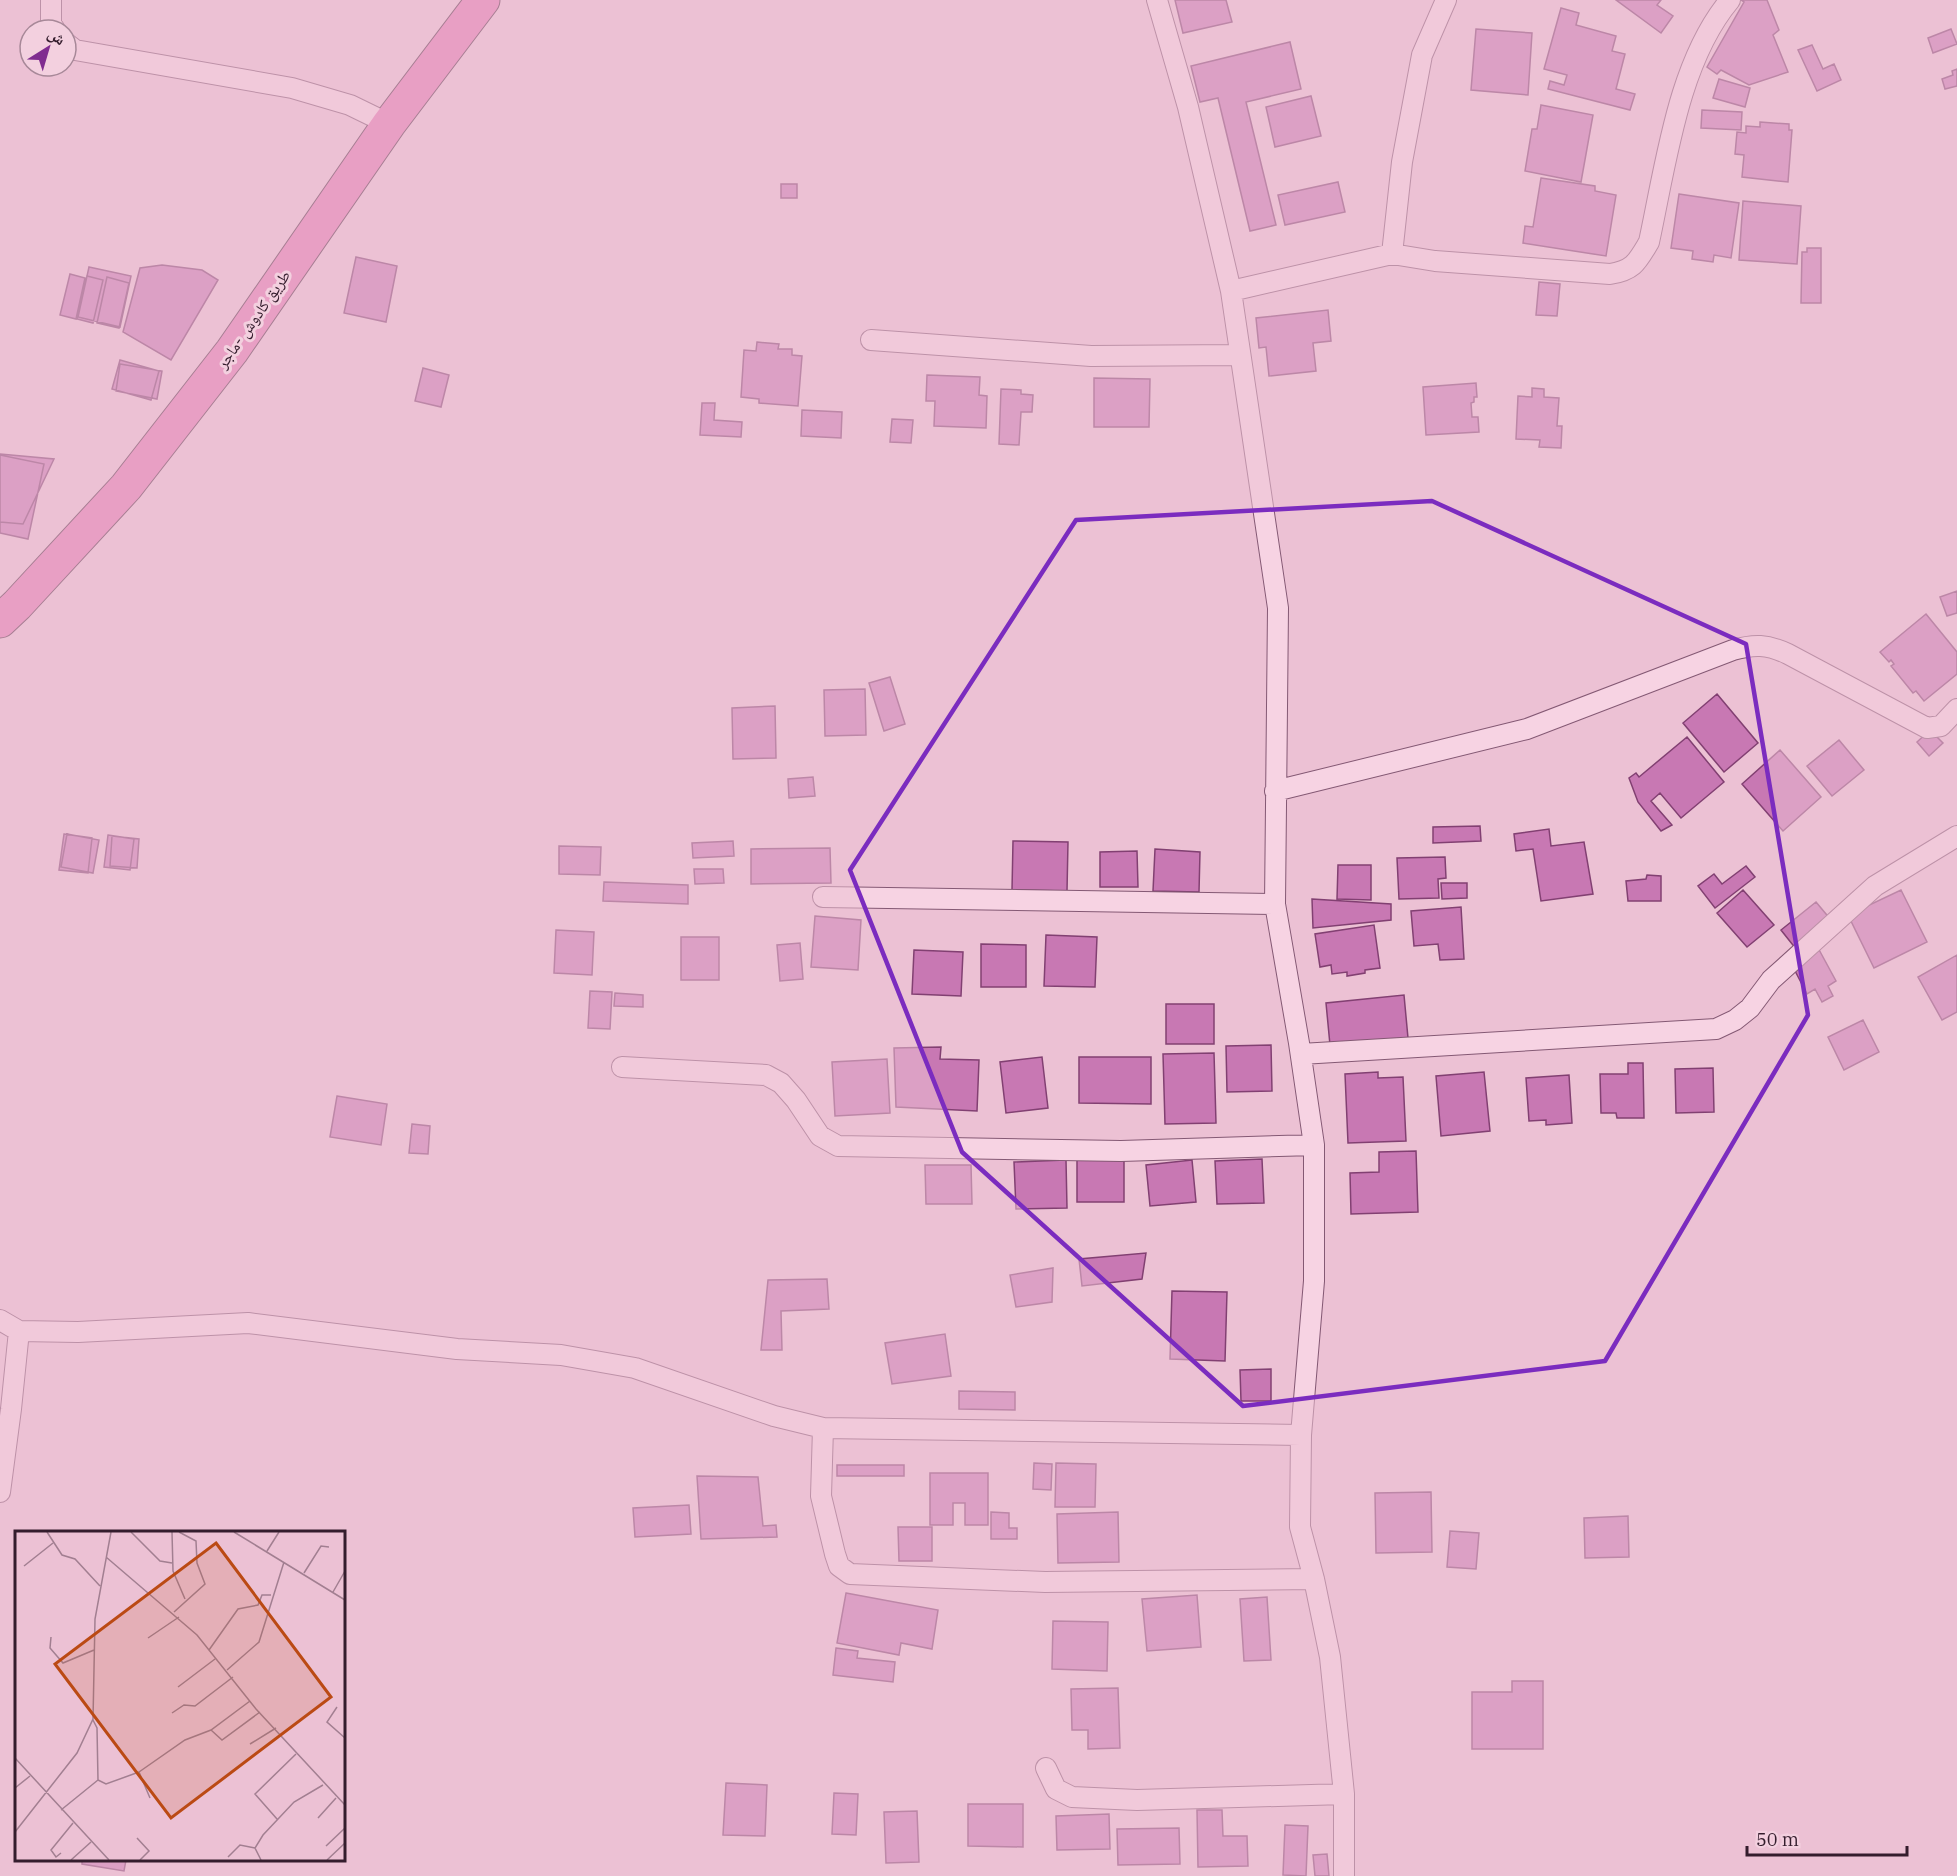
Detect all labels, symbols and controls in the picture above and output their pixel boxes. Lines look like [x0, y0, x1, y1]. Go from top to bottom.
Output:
north arrow [18, 18, 78, 78]
text: ش [44, 23, 70, 49]
street label: طريق كادوش -ماجر [211, 266, 295, 373]
inset map [15, 1531, 345, 1861]
scale bar [1747, 1819, 1908, 1857]
text: 50 m [1756, 1828, 1799, 1851]

